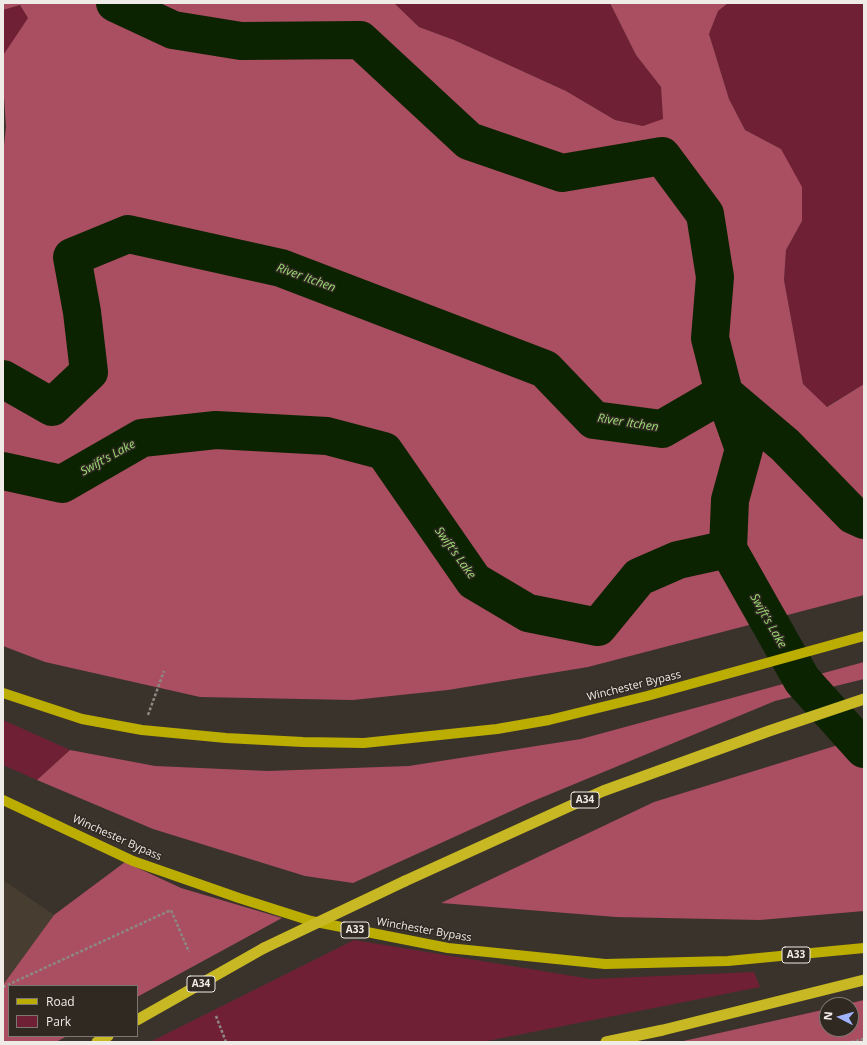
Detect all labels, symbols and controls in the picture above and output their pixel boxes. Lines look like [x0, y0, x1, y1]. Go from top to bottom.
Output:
water label: River Itchen [275, 261, 337, 295]
water label: River Itchen [596, 411, 660, 435]
water label: Swift's Lake [78, 437, 138, 479]
water label: Swift's Lake [431, 524, 479, 582]
water label: Swift's Lake [747, 591, 789, 651]
street label: Winchester Bypass [586, 668, 682, 704]
road number: A34 [571, 792, 599, 808]
street label: Winchester Bypass [70, 812, 164, 864]
street label: Winchester Bypass [375, 915, 473, 945]
road number: A33 [341, 922, 369, 938]
road number: A33 [782, 947, 810, 963]
road number: A34 [187, 976, 215, 992]
legend [8, 985, 138, 1037]
text: Road [46, 993, 75, 1010]
north arrow [819, 997, 859, 1037]
text: N [820, 1011, 835, 1021]
text: Park [46, 1013, 71, 1030]

